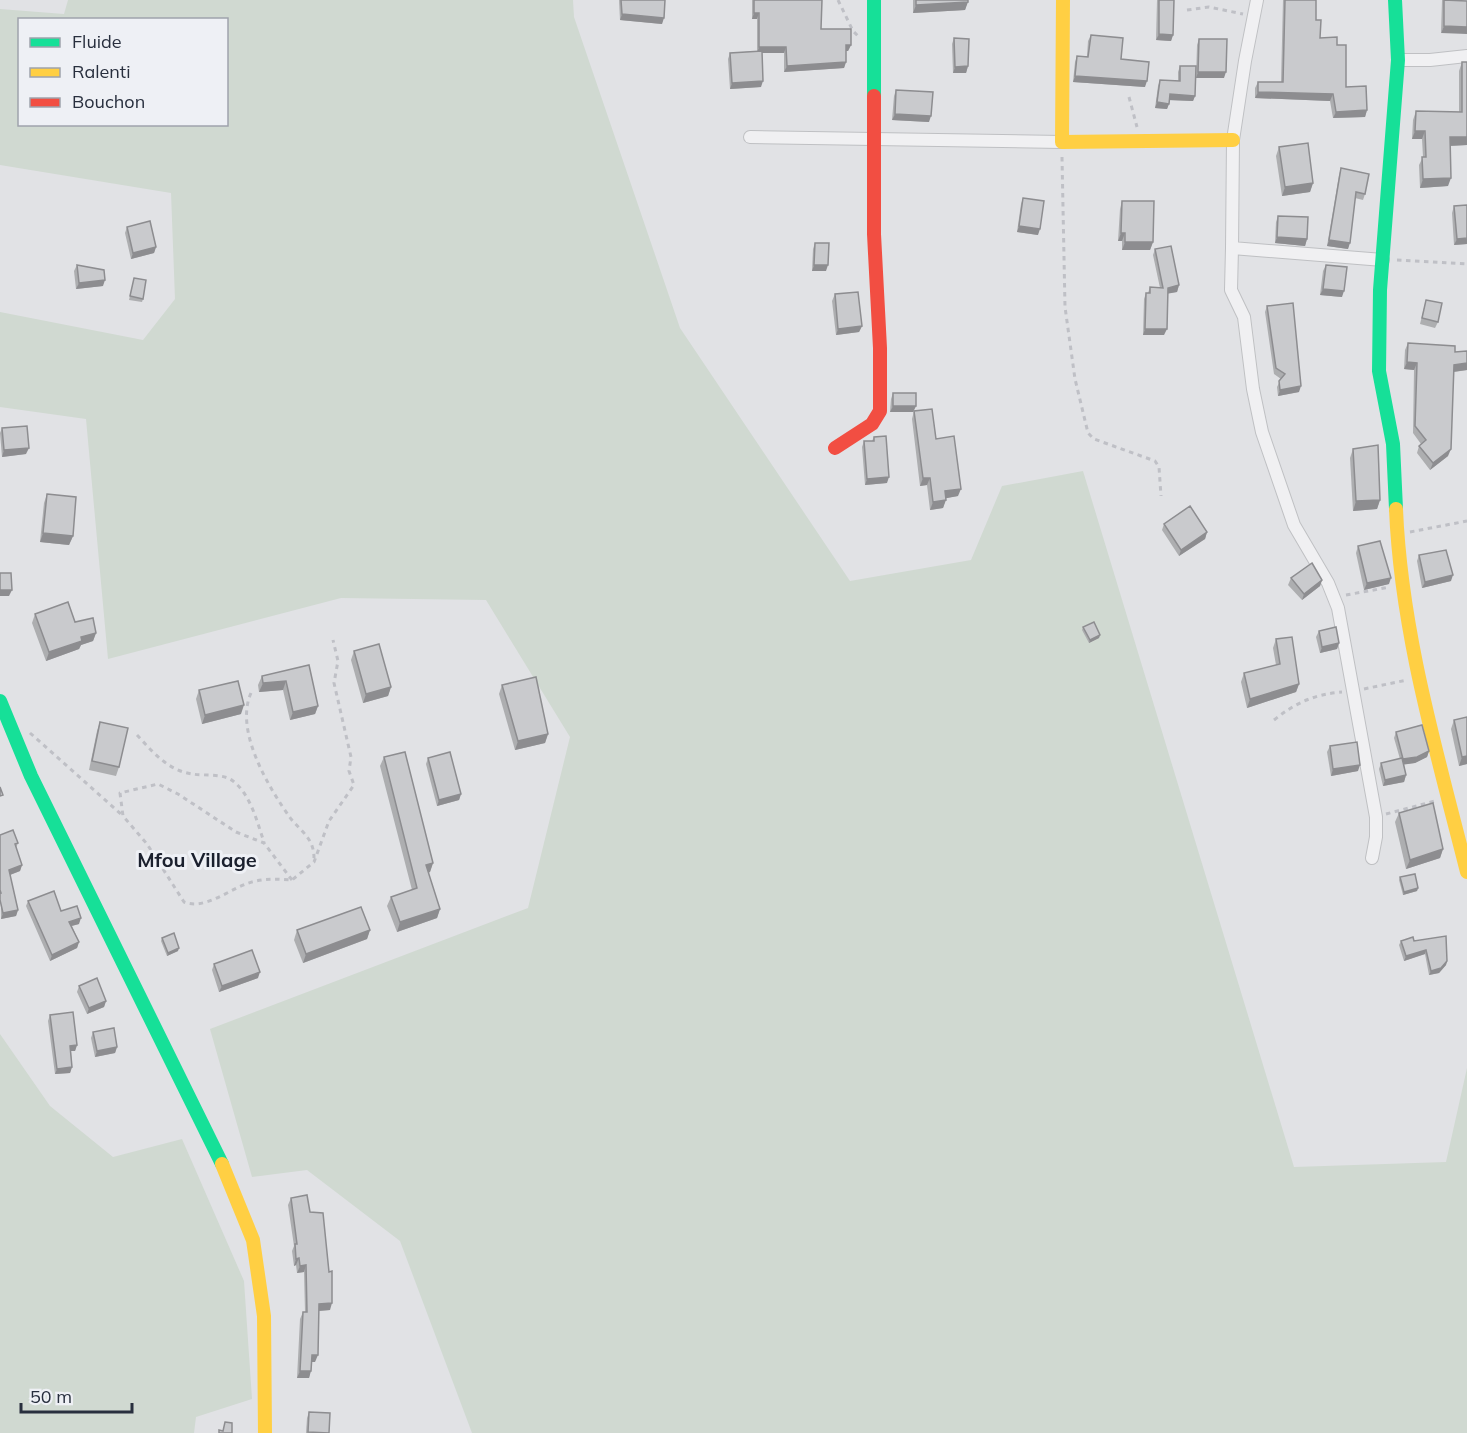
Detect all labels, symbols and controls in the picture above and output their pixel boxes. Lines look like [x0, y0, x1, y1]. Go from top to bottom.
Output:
legend [18, 18, 228, 126]
text: Fluide [72, 30, 122, 53]
text: Ralenti [72, 60, 130, 83]
text: Bouchon [72, 90, 145, 113]
district label: Mfou Village [137, 847, 257, 872]
scale bar [21, 1376, 132, 1414]
text: 50 m [30, 1385, 72, 1408]

